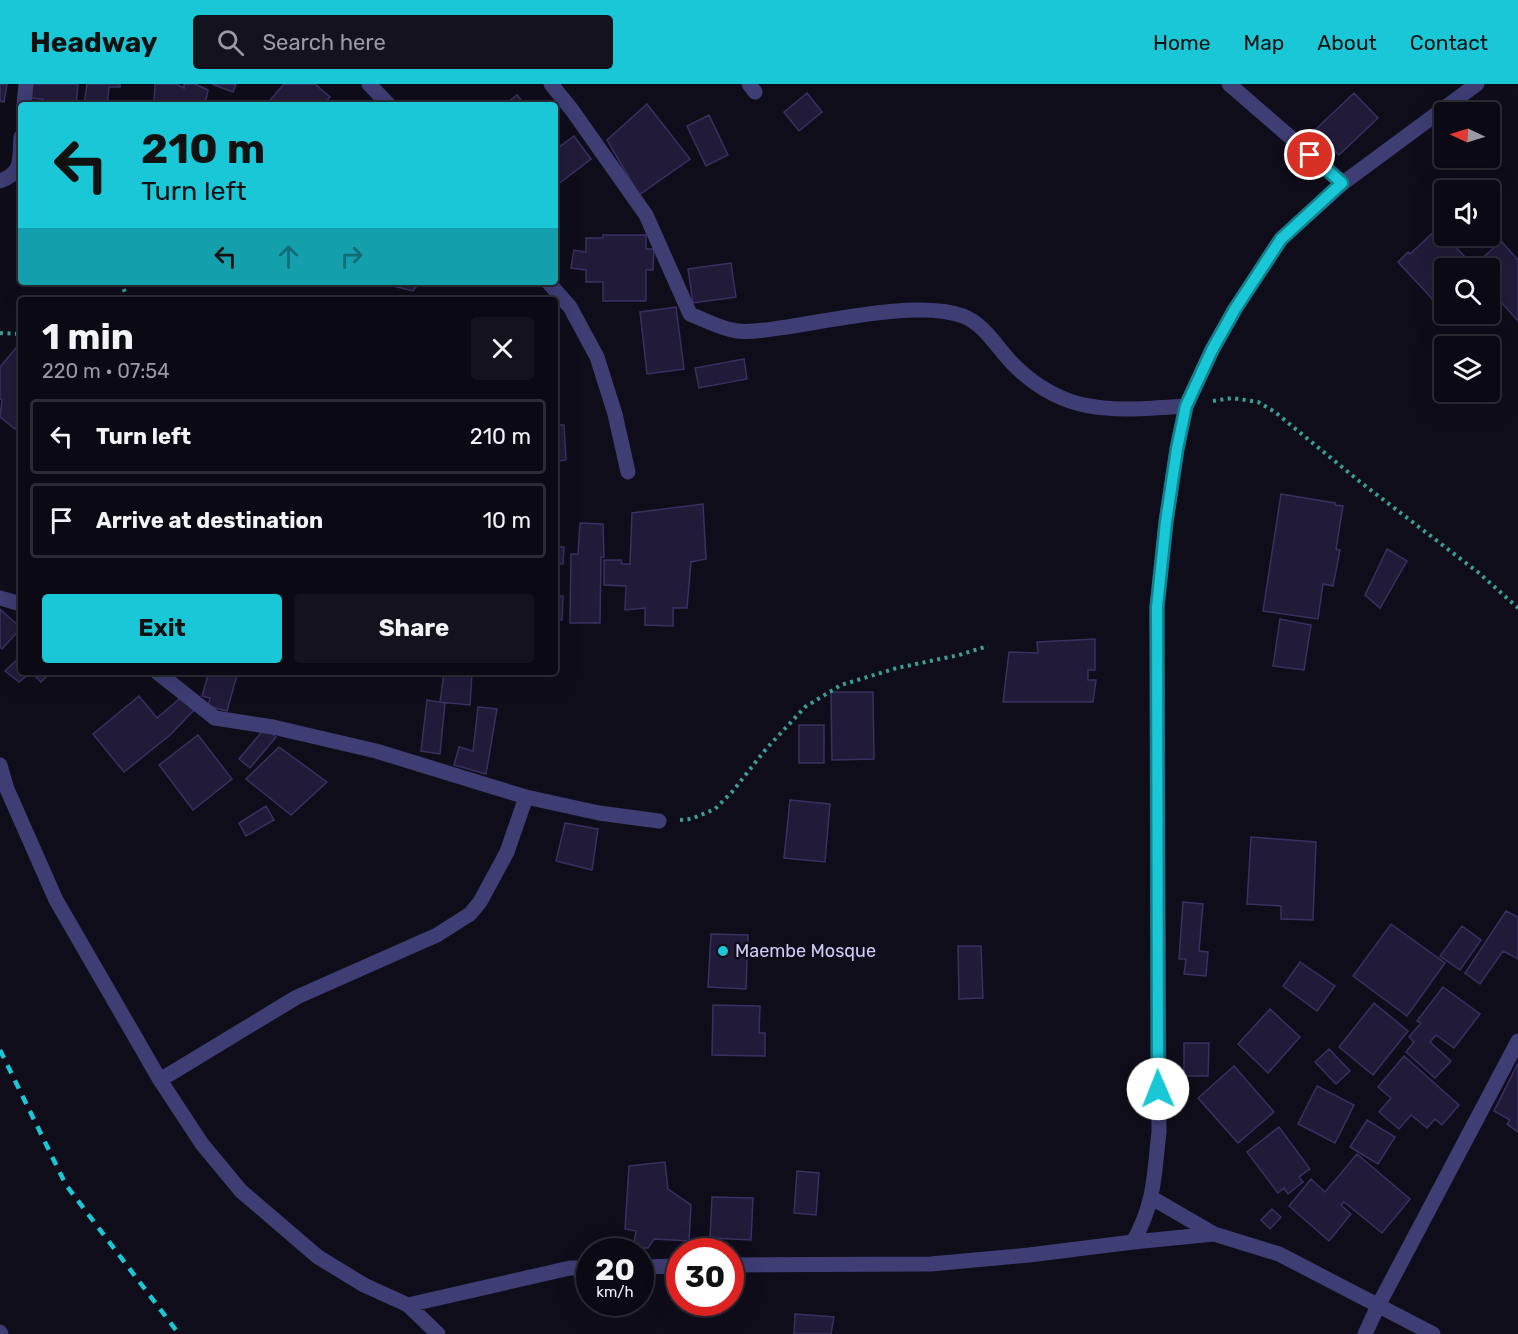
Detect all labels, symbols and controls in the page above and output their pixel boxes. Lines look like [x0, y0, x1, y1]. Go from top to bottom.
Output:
search box [193, 15, 613, 69]
text: Headway [30, 26, 157, 59]
icon: search [214, 26, 247, 59]
text: Search here [262, 29, 386, 56]
text: Home [1153, 30, 1210, 55]
text: Map [1243, 30, 1284, 55]
text: About [1317, 30, 1377, 55]
text: Contact [1410, 30, 1488, 55]
north arrow [1434, 102, 1500, 168]
map controls [1434, 102, 1500, 402]
text: 210 m [141, 124, 265, 174]
icon: left [42, 126, 120, 204]
pin [1284, 129, 1335, 180]
icon: arrive [1293, 138, 1326, 171]
text: Turn left [141, 175, 246, 207]
button: sound [1434, 180, 1500, 246]
icon: left [209, 240, 242, 273]
icon: ahead [272, 240, 305, 273]
icon: right [335, 240, 368, 273]
button: search [1434, 258, 1500, 324]
text: 1 min [42, 315, 134, 358]
button: close [471, 317, 534, 380]
button: layers [1434, 336, 1500, 402]
text: 220 m · 07:54 [42, 359, 170, 383]
icon: left [45, 420, 78, 453]
text: Turn left [96, 423, 191, 450]
text: 210 m [470, 423, 531, 450]
icon: arrive [45, 504, 78, 537]
text: Arrive at destination [96, 507, 323, 534]
text: 10 m [483, 507, 531, 534]
button: Exit [42, 594, 282, 663]
button: Share [294, 594, 534, 663]
place label: Maembe Mosque [735, 940, 876, 962]
marker: Maembe Mosque [716, 944, 730, 958]
position arrow [1126, 1057, 1190, 1121]
speed limit sign: 30 [666, 1238, 744, 1316]
text: 20 [595, 1252, 635, 1288]
text: km/h [596, 1283, 634, 1301]

